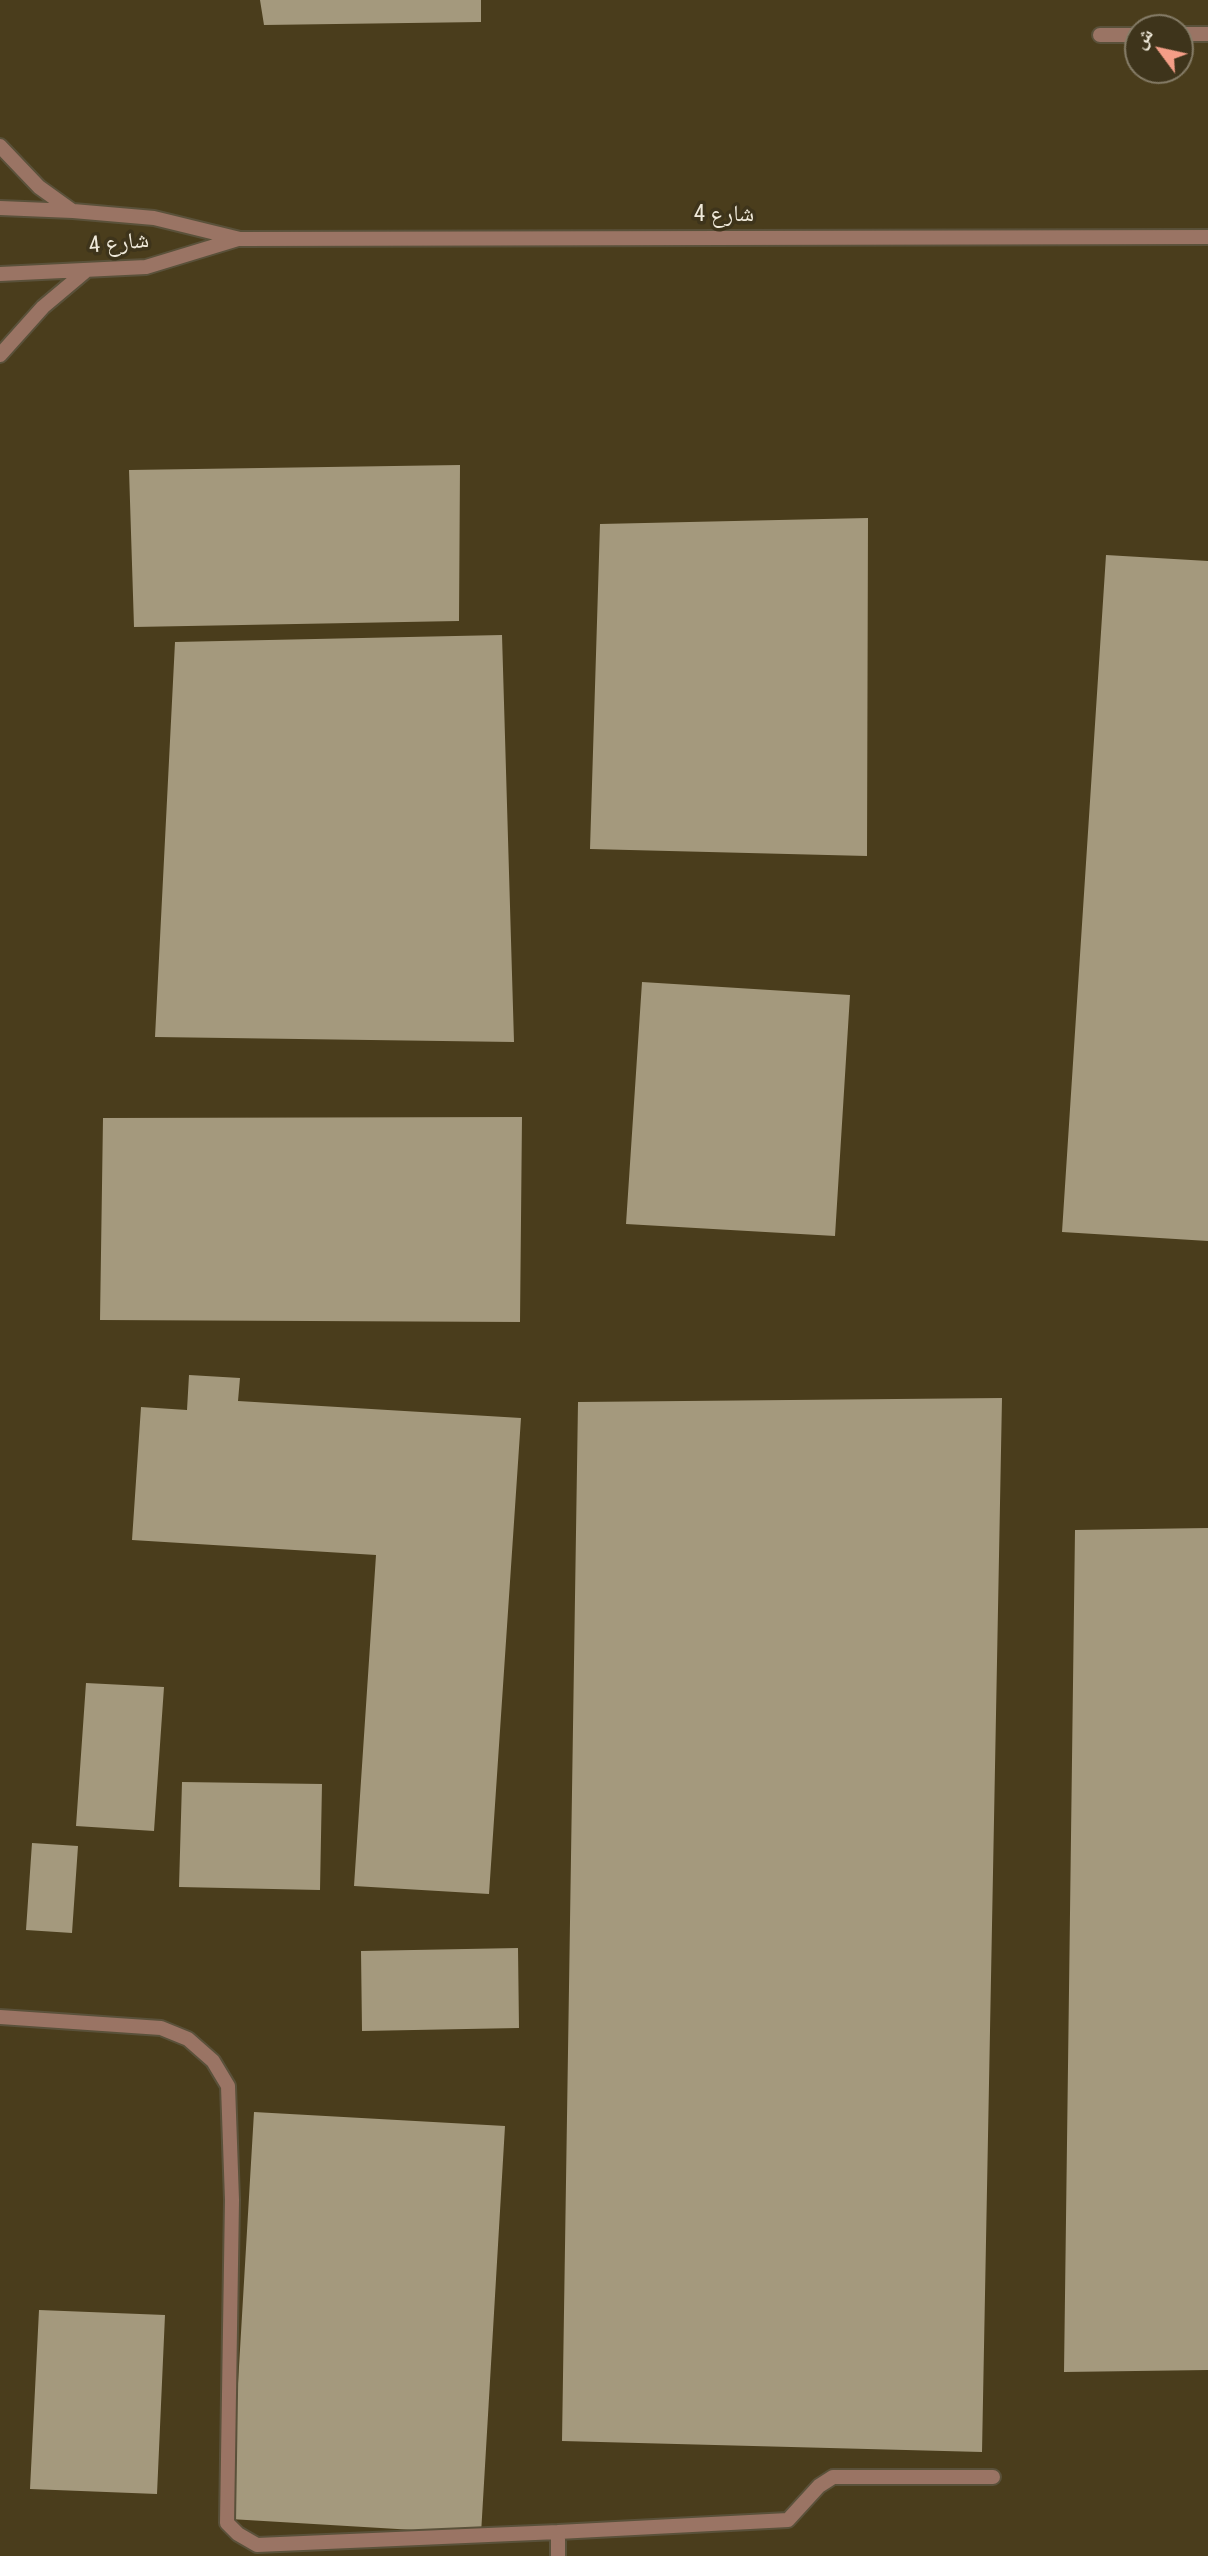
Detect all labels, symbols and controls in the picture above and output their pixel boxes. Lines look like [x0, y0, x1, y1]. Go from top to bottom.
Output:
north arrow [1124, 14, 1194, 84]
text: ش [1128, 24, 1158, 53]
street label: شارع 4 [694, 201, 754, 229]
street label: شارع 4 [88, 227, 150, 261]

